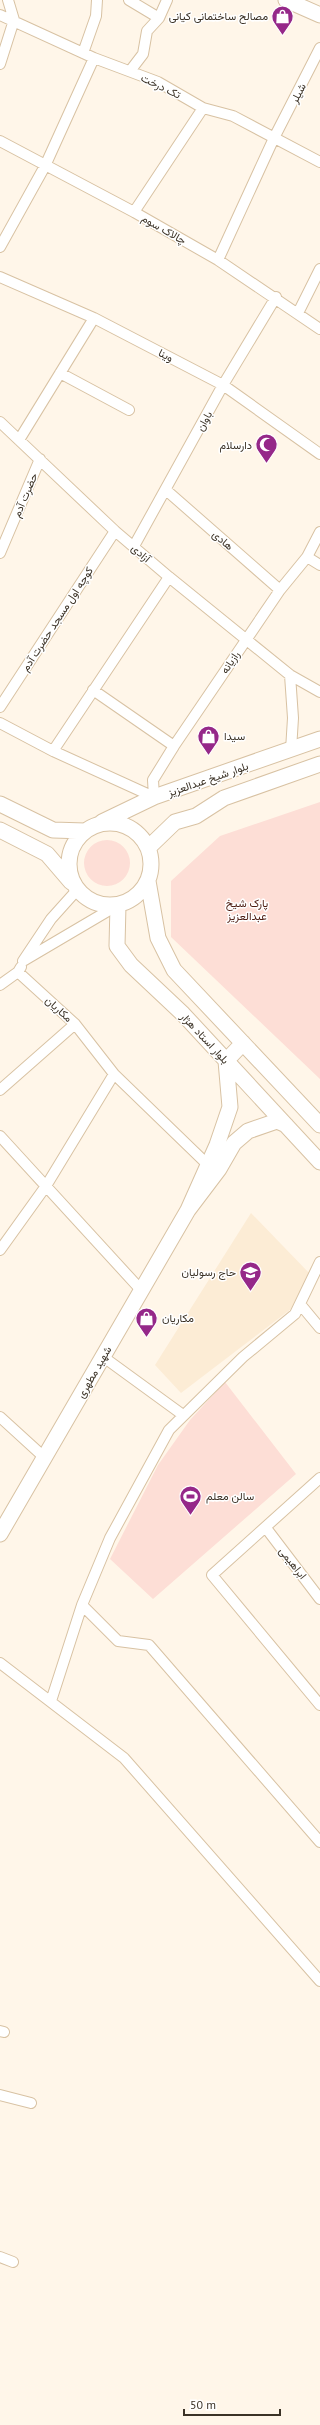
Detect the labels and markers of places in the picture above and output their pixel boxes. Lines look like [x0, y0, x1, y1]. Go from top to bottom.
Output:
shop icon: مصالح ساختمانی کیانی [270, 3, 296, 36]
place label: مصالح ساختمانی کیانی [169, 9, 268, 24]
mosque icon: دارسلام [254, 432, 280, 465]
place label: دارسلام [219, 438, 252, 453]
shop icon: سیدا [196, 723, 222, 756]
place label: سیدا [224, 729, 245, 743]
school or university icon: حاج رسولیان [238, 1259, 264, 1292]
place label: حاج رسولیان [182, 1265, 236, 1280]
shop icon: مکاریان [134, 1305, 160, 1338]
place label: مکاریان [162, 1311, 194, 1325]
sports icon: سالن معلم [177, 1483, 203, 1516]
place label: سالن معلم [206, 1489, 255, 1504]

